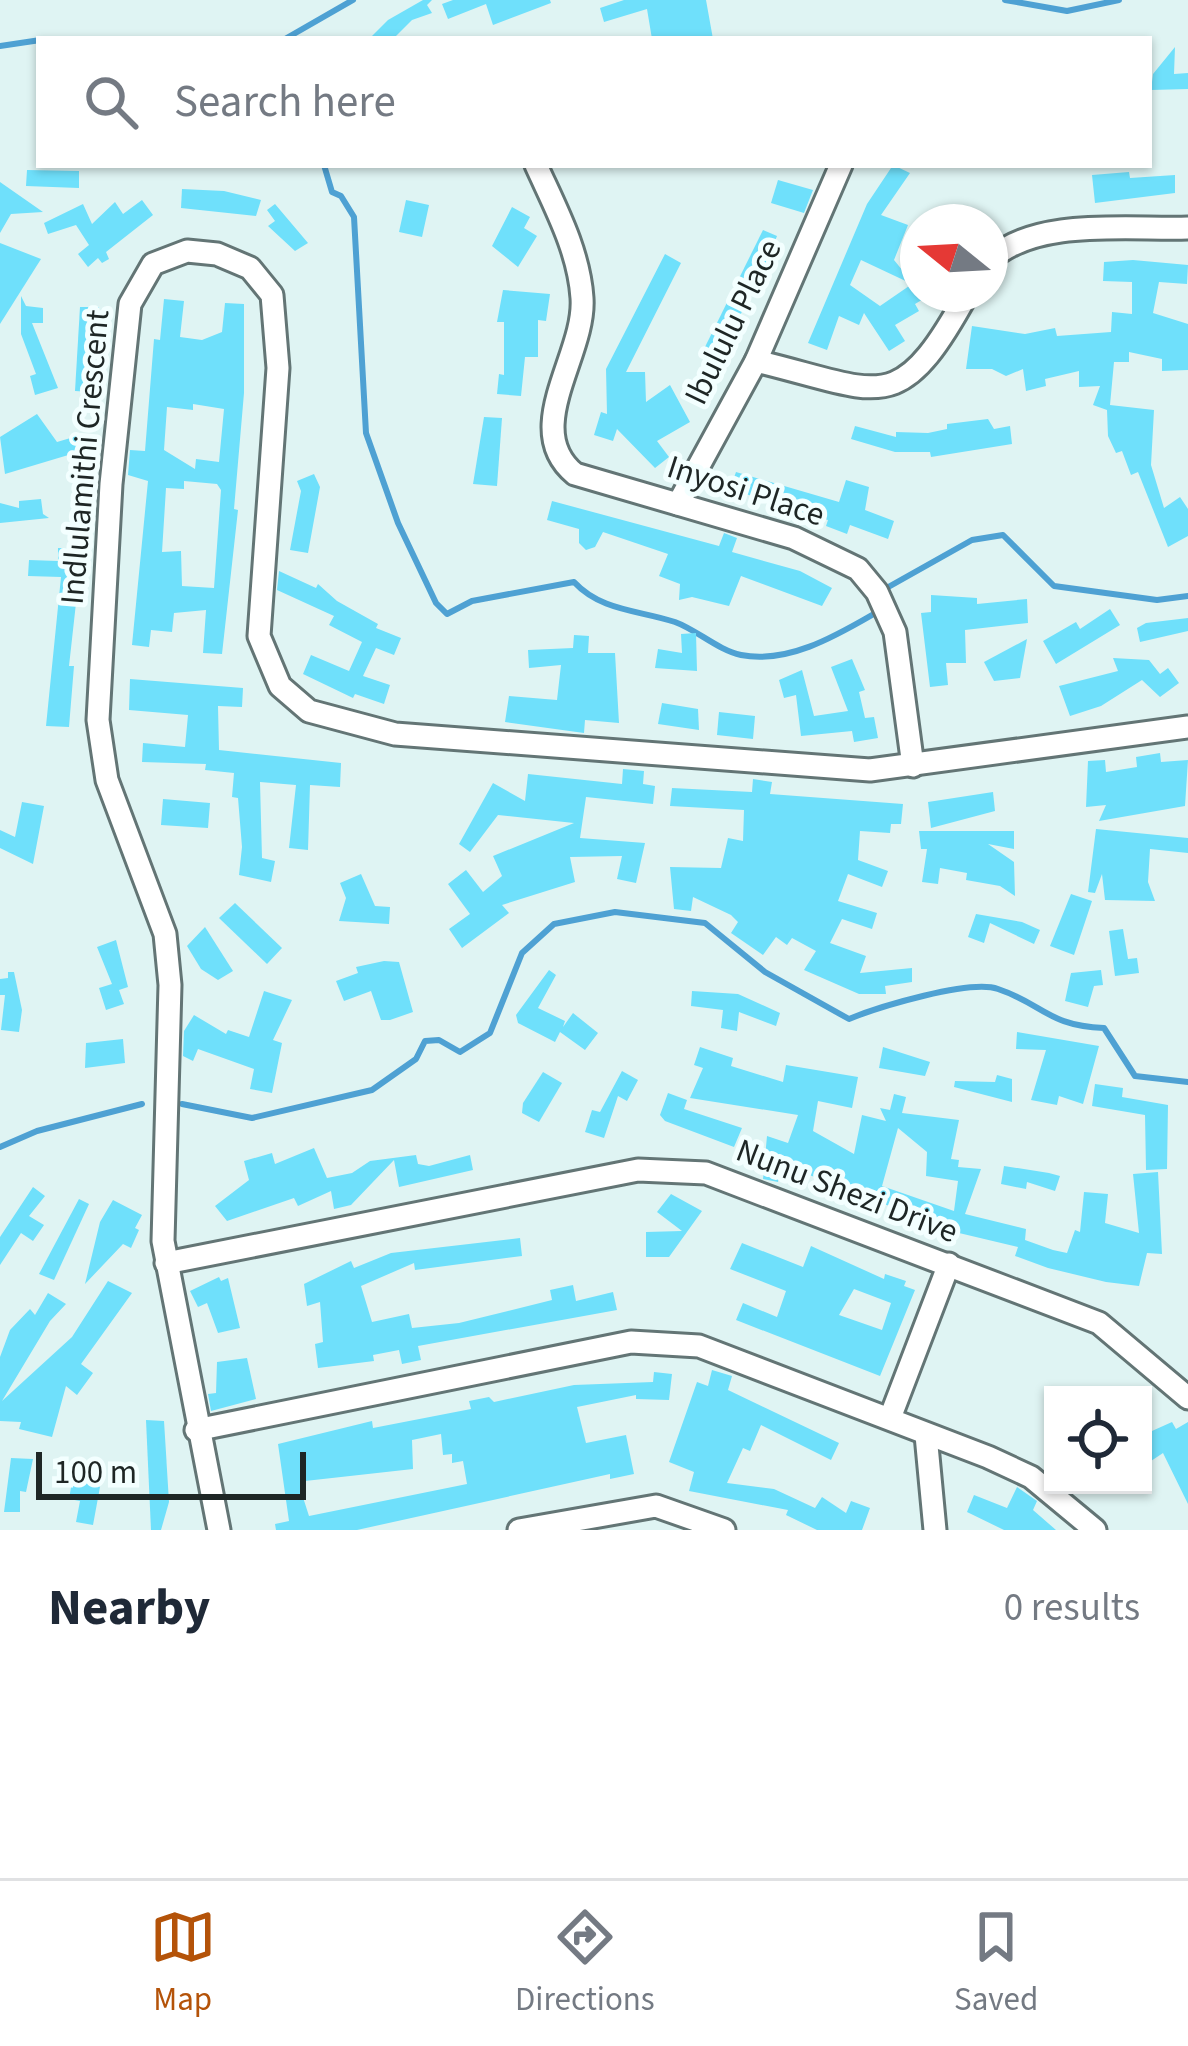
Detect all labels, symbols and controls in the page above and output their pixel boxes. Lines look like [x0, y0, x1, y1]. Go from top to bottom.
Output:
search box [36, 36, 1152, 168]
icon: search [78, 69, 144, 135]
text: Search here [174, 70, 396, 134]
north arrow [900, 204, 1008, 312]
street label: Ibululu Place [673, 231, 793, 413]
street label: Indlulamithi Crescent [49, 308, 121, 606]
street label: Inyosi Place [661, 443, 831, 539]
street label: Nunu Shezi Drive [729, 1127, 965, 1255]
map controls [1044, 1386, 1152, 1494]
button: locate [1044, 1386, 1152, 1494]
scale bar [36, 1446, 306, 1499]
text: 100 m [54, 1449, 137, 1496]
text: Nearby [48, 1572, 210, 1644]
text: 0 results [1004, 1580, 1140, 1636]
tab: Map [150, 1904, 216, 2023]
tab: Directions [515, 1904, 655, 2023]
tab: Saved [954, 1904, 1038, 2023]

